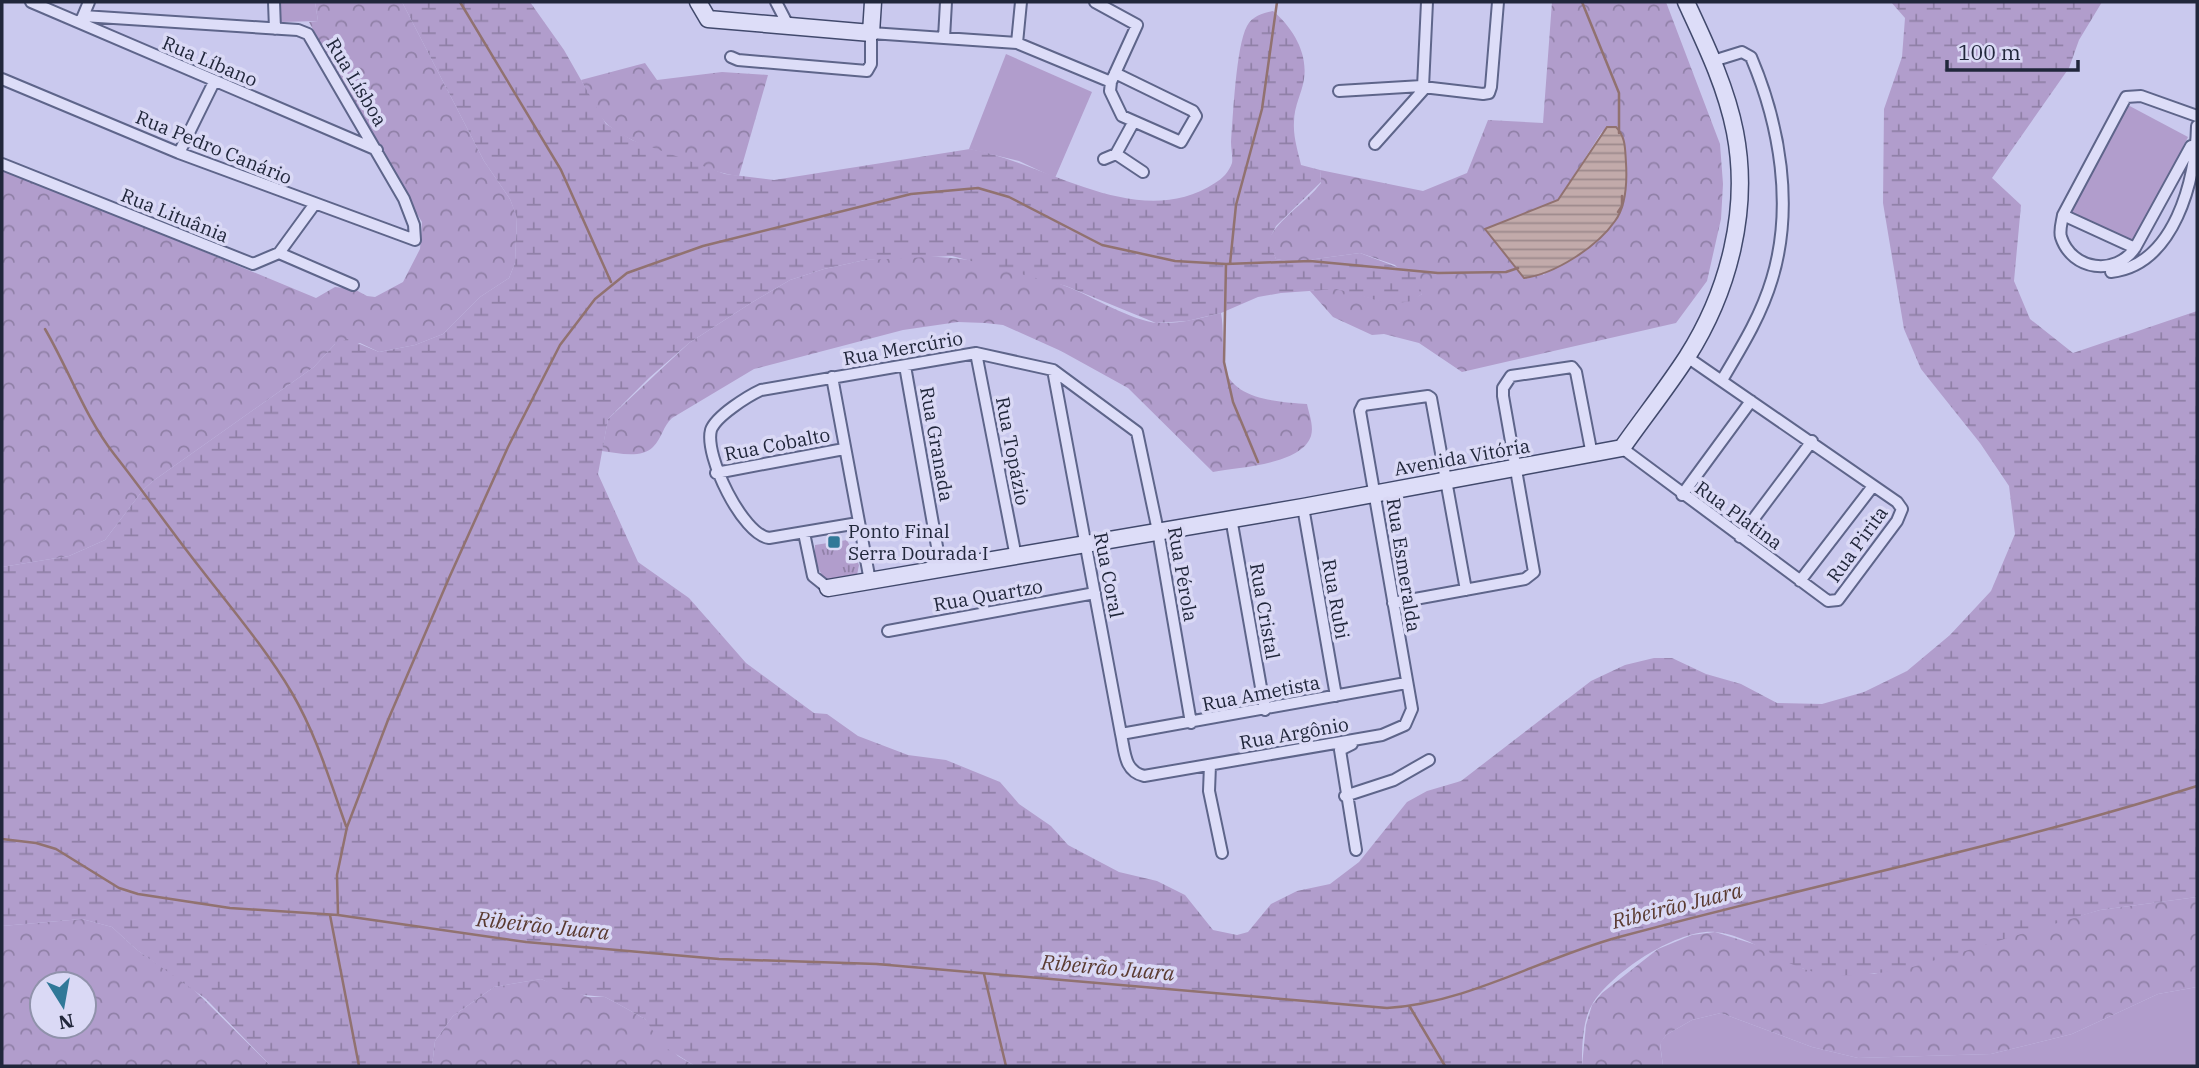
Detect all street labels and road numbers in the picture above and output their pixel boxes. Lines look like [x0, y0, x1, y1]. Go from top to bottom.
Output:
street label: Rua Líbano [159, 30, 261, 92]
street label: Rua Lísboa [321, 34, 393, 130]
street label: Rua Pedro Canário [132, 105, 296, 189]
street label: Rua Lituânia [118, 183, 232, 247]
street label: Rua Mercúrio [841, 326, 965, 370]
street label: Rua Granada [915, 385, 959, 503]
street label: Rua Topázio [991, 395, 1035, 507]
street label: Rua Cobalto [722, 422, 832, 466]
street label: Avenida Vitória [1392, 433, 1532, 481]
street label: Rua Platina [1691, 475, 1787, 555]
street label: Rua Esmeralda [1382, 496, 1426, 634]
street label: Rua Pirita [1821, 501, 1893, 587]
street label: Rua Pérola [1163, 525, 1203, 623]
street label: Rua Coral [1089, 530, 1129, 620]
street label: Rua Rubi [1317, 557, 1355, 641]
street label: Rua Cristal [1245, 561, 1285, 661]
street label: Rua Quartzo [932, 574, 1044, 616]
street label: Rua Ametista [1200, 670, 1322, 716]
street label: Rua Argônio [1238, 712, 1350, 754]

